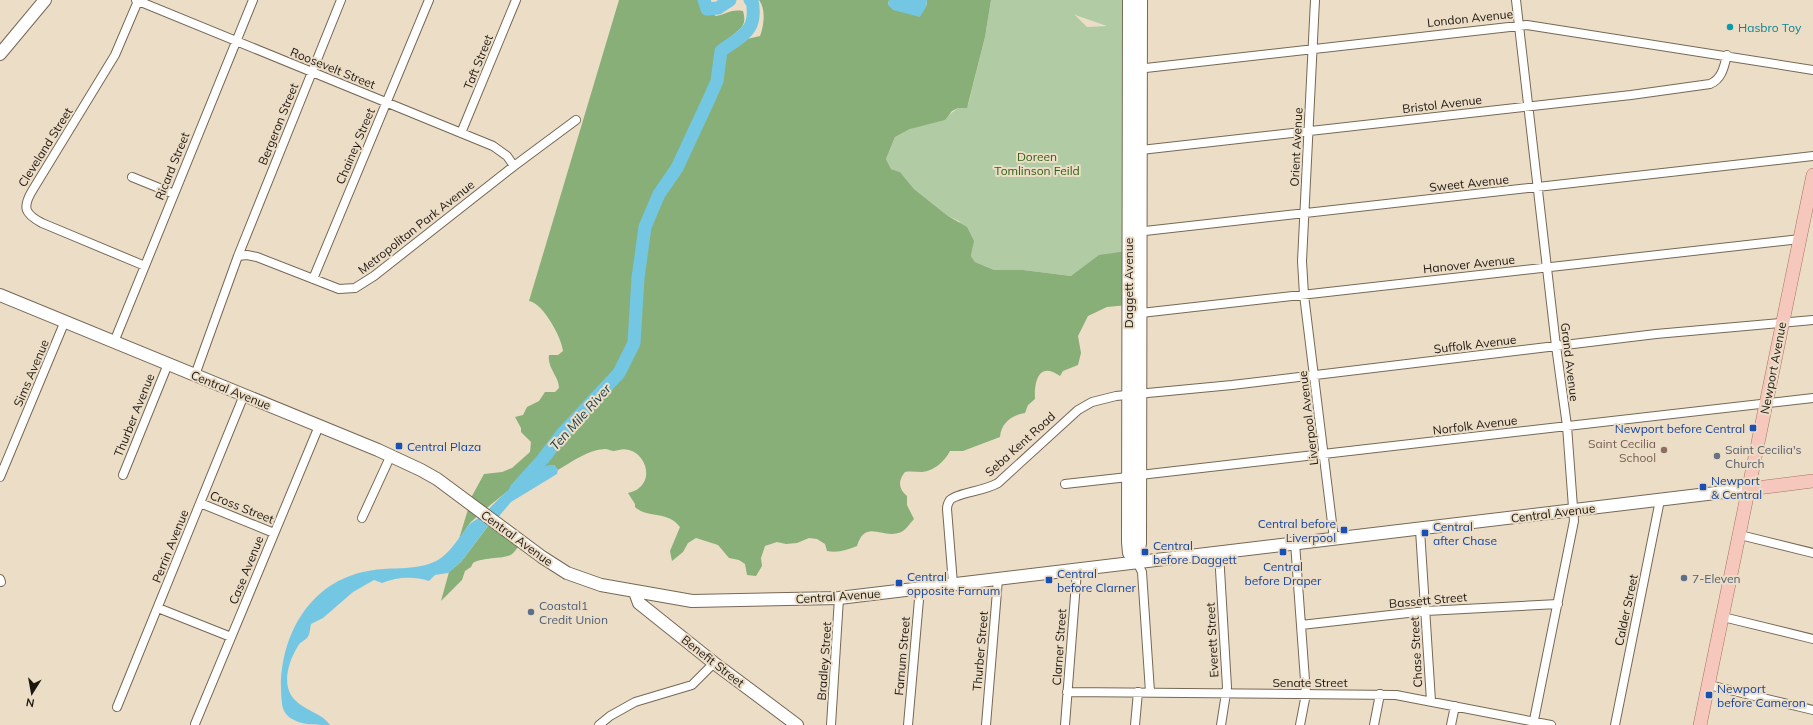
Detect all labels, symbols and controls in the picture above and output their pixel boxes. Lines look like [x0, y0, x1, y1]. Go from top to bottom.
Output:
street label: London Avenue [1426, 6, 1514, 30]
place label: Hasbro Toy [1738, 20, 1802, 35]
marker: Hasbro Toy [1725, 22, 1735, 32]
street label: Taft Street [460, 32, 496, 92]
street label: Roosevelt Street [288, 44, 378, 92]
street label: Bergeron Street [255, 81, 301, 167]
street label: Bristol Avenue [1401, 92, 1483, 116]
street label: Cleveland Street [15, 104, 75, 190]
street label: Chainey Street [332, 106, 378, 186]
street label: Orient Avenue [1286, 107, 1306, 187]
street label: Ricard Street [152, 130, 192, 202]
park label: Doreen Tomlinson Feild [994, 149, 1080, 178]
street label: Sweet Avenue [1428, 171, 1510, 195]
street label: Metropolitan Park Avenue [355, 177, 477, 277]
street label: Daggett Avenue [1121, 238, 1136, 328]
street label: Hanover Avenue [1422, 252, 1516, 276]
street label: Newport Avenue [1757, 321, 1789, 415]
street label: Grand Avenue [1558, 322, 1582, 402]
street label: Suffolk Avenue [1433, 331, 1517, 357]
street label: Sims Avenue [10, 337, 52, 409]
street label: Central Avenue [189, 367, 273, 413]
street label: Liverpool Avenue [1295, 370, 1321, 466]
street label: Thurber Avenue [110, 371, 158, 459]
water label: Ten Mile River [546, 380, 615, 453]
street label: Seba Kent Road [982, 409, 1058, 479]
street label: Norfolk Avenue [1432, 412, 1518, 438]
place label: Newport before Central [1615, 421, 1745, 436]
marker: Newport before Central [1748, 423, 1758, 433]
place label: Saint Cecilia School [1588, 436, 1656, 465]
place label: Central Plaza [407, 439, 481, 454]
marker: Central Plaza [394, 441, 404, 451]
place label: Saint Cecilia's Church [1725, 442, 1802, 471]
marker: Saint Cecilia School [1659, 445, 1669, 455]
marker: Saint Cecilia's Church [1712, 451, 1722, 461]
place label: Newport & Central [1711, 473, 1762, 502]
marker: Newport & Central [1698, 482, 1708, 492]
street label: Cross Street [208, 487, 276, 527]
street label: Central Avenue [1510, 500, 1596, 526]
street label: Perrin Avenue [149, 507, 191, 585]
street label: Central Avenue [478, 507, 556, 569]
place label: Central before Liverpool [1258, 516, 1336, 545]
place label: Central after Chase [1433, 519, 1497, 548]
marker: Central before Liverpool [1339, 525, 1349, 535]
marker: Central after Chase [1420, 528, 1430, 538]
street label: Case Avenue [225, 534, 267, 606]
place label: Central before Daggett [1153, 538, 1237, 567]
marker: Central before Daggett [1140, 547, 1150, 557]
marker: Central before Draper [1278, 547, 1288, 557]
place label: Central before Draper [1245, 559, 1322, 588]
place label: Central before Clarner [1057, 566, 1137, 595]
place label: Central opposite Farnum [907, 569, 1000, 598]
place label: 7-Eleven [1692, 571, 1741, 586]
street label: Calder Street [1611, 573, 1641, 647]
marker: 7-Eleven [1679, 573, 1689, 583]
marker: Central before Clarner [1044, 575, 1054, 585]
marker: Central opposite Farnum [894, 578, 904, 588]
street label: Central Avenue [795, 586, 881, 606]
street label: Bassett Street [1388, 589, 1468, 611]
place label: Coastal1 Credit Union [539, 598, 608, 627]
street label: Everett Street [1203, 602, 1221, 678]
marker: Coastal1 Credit Union [526, 607, 536, 617]
street label: Clarner Street [1049, 608, 1069, 686]
street label: Thurber Street [969, 611, 991, 691]
street label: Farnum Street [891, 616, 913, 696]
street label: Chase Street [1407, 616, 1425, 688]
street label: Bradley Street [814, 621, 834, 701]
street label: Benefit Street [679, 632, 747, 690]
north arrow [12, 673, 52, 713]
street label: Senate Street [1272, 675, 1348, 690]
place label: Newport before Cameron [1717, 681, 1806, 710]
marker: Newport before Cameron [1704, 690, 1714, 700]
text: N [25, 695, 36, 710]

